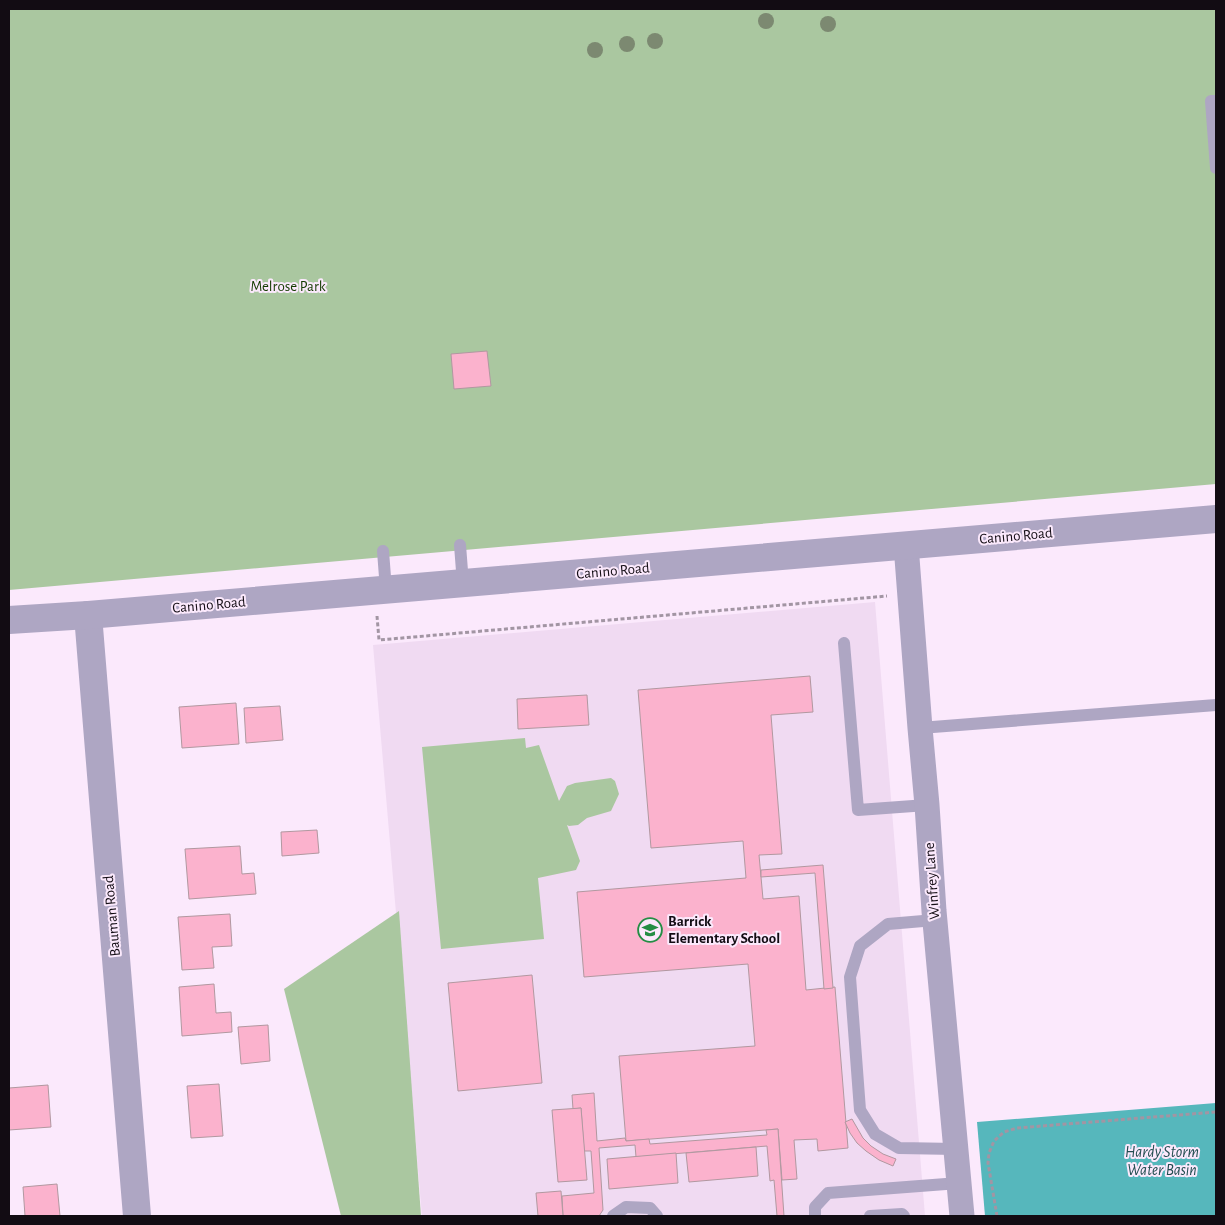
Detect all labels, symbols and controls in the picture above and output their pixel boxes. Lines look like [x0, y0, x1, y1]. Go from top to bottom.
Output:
park label: Melrose Park [250, 279, 326, 294]
street label: Canino Road [979, 525, 1053, 547]
street label: Canino Road [576, 560, 650, 582]
street label: Canino Road [172, 594, 246, 616]
street label: Winfrey Lane [922, 842, 942, 920]
street label: Bauman Road [101, 875, 123, 957]
place label: Barrick Elementary School [668, 914, 780, 946]
school or university icon: Barrick Elementary School [637, 917, 663, 943]
water label: Hardy Storm Water Basin [1125, 1144, 1199, 1178]

